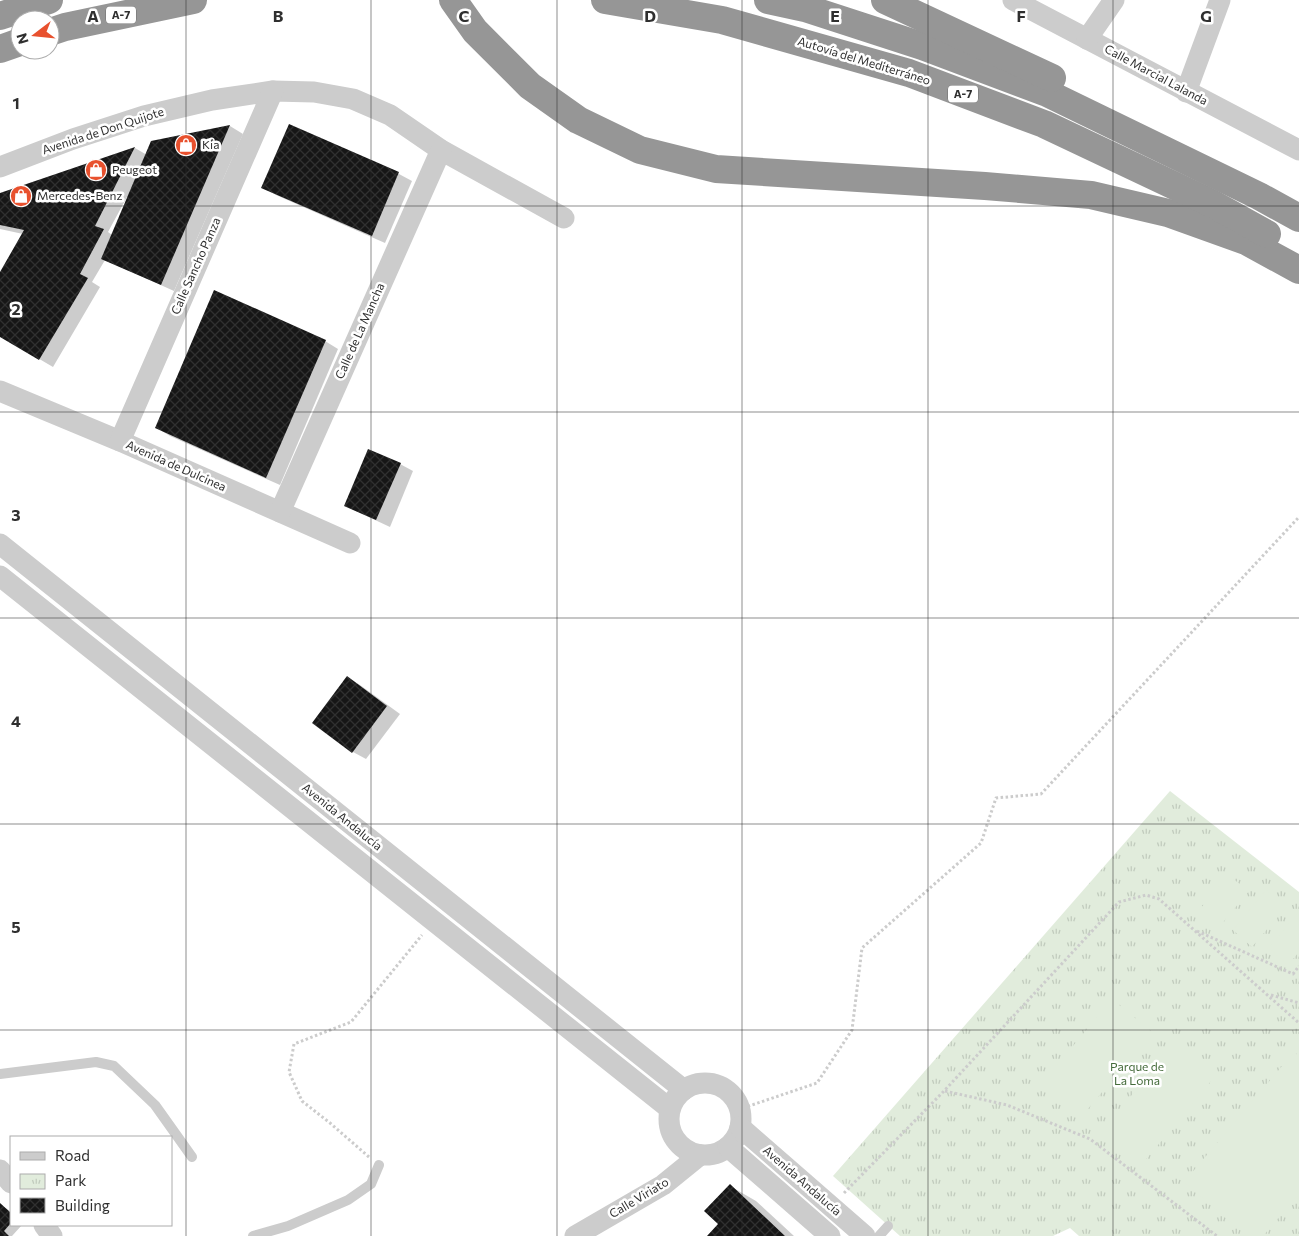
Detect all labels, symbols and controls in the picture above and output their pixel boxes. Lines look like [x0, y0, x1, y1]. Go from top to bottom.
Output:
text: A [87, 6, 99, 25]
road number: A-7 [106, 6, 136, 24]
text: B [273, 6, 284, 25]
text: C [459, 6, 470, 25]
text: D [644, 6, 656, 25]
text: E [830, 6, 840, 25]
text: F [1016, 6, 1026, 25]
text: G [1200, 6, 1212, 25]
north arrow [10, 10, 60, 60]
text: N [12, 31, 32, 46]
street label: Autovía del Mediterráneo [796, 33, 932, 87]
street label: Calle Marcial Lalanda [1103, 41, 1210, 107]
road number: A-7 [948, 86, 978, 102]
text: 1 [12, 93, 20, 112]
street label: Avenida de Don Quijote [40, 104, 165, 156]
shop icon: Kia [174, 133, 198, 157]
place label: Kia [202, 137, 219, 151]
shop icon: Peugeot [84, 158, 108, 182]
place label: Peugeot [112, 162, 157, 176]
shop icon: Mercedes-Benz [9, 184, 33, 208]
place label: Mercedes-Benz [37, 188, 122, 202]
street label: Calle Sancho Panza [167, 215, 223, 316]
street label: Calle de La Mancha [332, 280, 387, 381]
text: 2 [11, 299, 21, 318]
street label: Avenida de Dulcinea [124, 437, 229, 493]
text: 3 [11, 505, 21, 524]
text: 4 [11, 711, 21, 730]
street label: Avenida Andalucía [300, 780, 385, 853]
text: 5 [11, 917, 21, 936]
park label: Parque de La Loma [1110, 1059, 1164, 1087]
legend [10, 1136, 172, 1226]
street label: Avenida Andalucía [761, 1142, 845, 1218]
text: Road [55, 1146, 90, 1164]
text: Park [55, 1171, 86, 1189]
street label: Calle Viriato [606, 1174, 671, 1220]
text: Building [55, 1196, 110, 1214]

